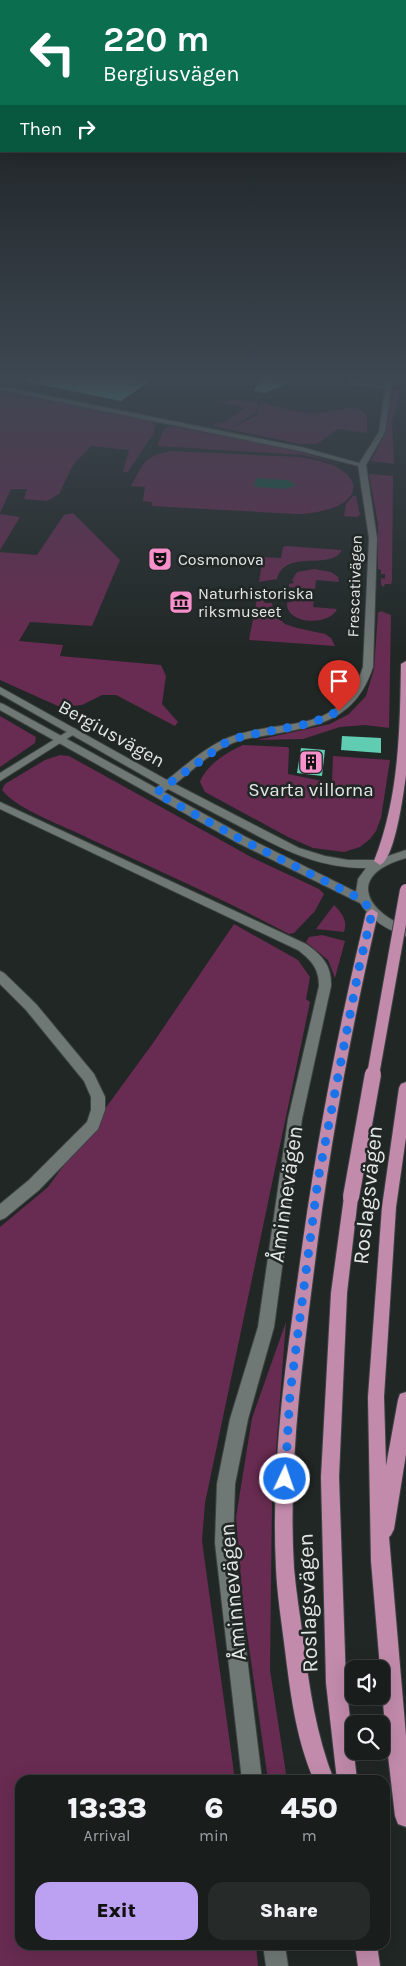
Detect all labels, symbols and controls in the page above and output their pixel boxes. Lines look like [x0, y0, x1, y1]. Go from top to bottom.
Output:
text: 220 m [103, 19, 210, 60]
icon: left [20, 20, 85, 85]
text: Bergiusvägen [103, 61, 240, 87]
icon: right [72, 115, 100, 143]
text: Then [20, 118, 62, 140]
street label: Frescativägen [343, 535, 366, 638]
theatre icon: Cosmonova [147, 546, 173, 572]
place label: Cosmonova [178, 550, 264, 569]
place label: Naturhistoriska riksmuseet [198, 584, 314, 621]
museum icon: Naturhistoriska riksmuseet [168, 589, 194, 615]
pin [318, 660, 360, 711]
icon: arrive [325, 667, 353, 695]
street label: Bergiusvägen [55, 696, 168, 772]
building icon: Svarta villorna [298, 749, 324, 775]
place label: Svarta villorna [248, 779, 374, 801]
street label: Åminnevägen [263, 1124, 308, 1264]
street label: Roslagsvägen [348, 1124, 388, 1266]
position arrow [258, 1452, 310, 1504]
street label: Åminnevägen [213, 1522, 252, 1662]
street label: Roslagsvägen [293, 1533, 323, 1673]
map controls [345, 1660, 390, 1760]
button: sound [345, 1660, 390, 1705]
button: search [345, 1715, 390, 1760]
text: 13:33 [67, 1790, 147, 1826]
text: 6 [204, 1790, 223, 1826]
text: 450 [281, 1790, 338, 1826]
text: Arrival [84, 1826, 130, 1845]
text: min [199, 1826, 228, 1845]
text: m [302, 1826, 317, 1845]
button: Exit [35, 1882, 198, 1940]
button: Share [208, 1882, 370, 1940]

